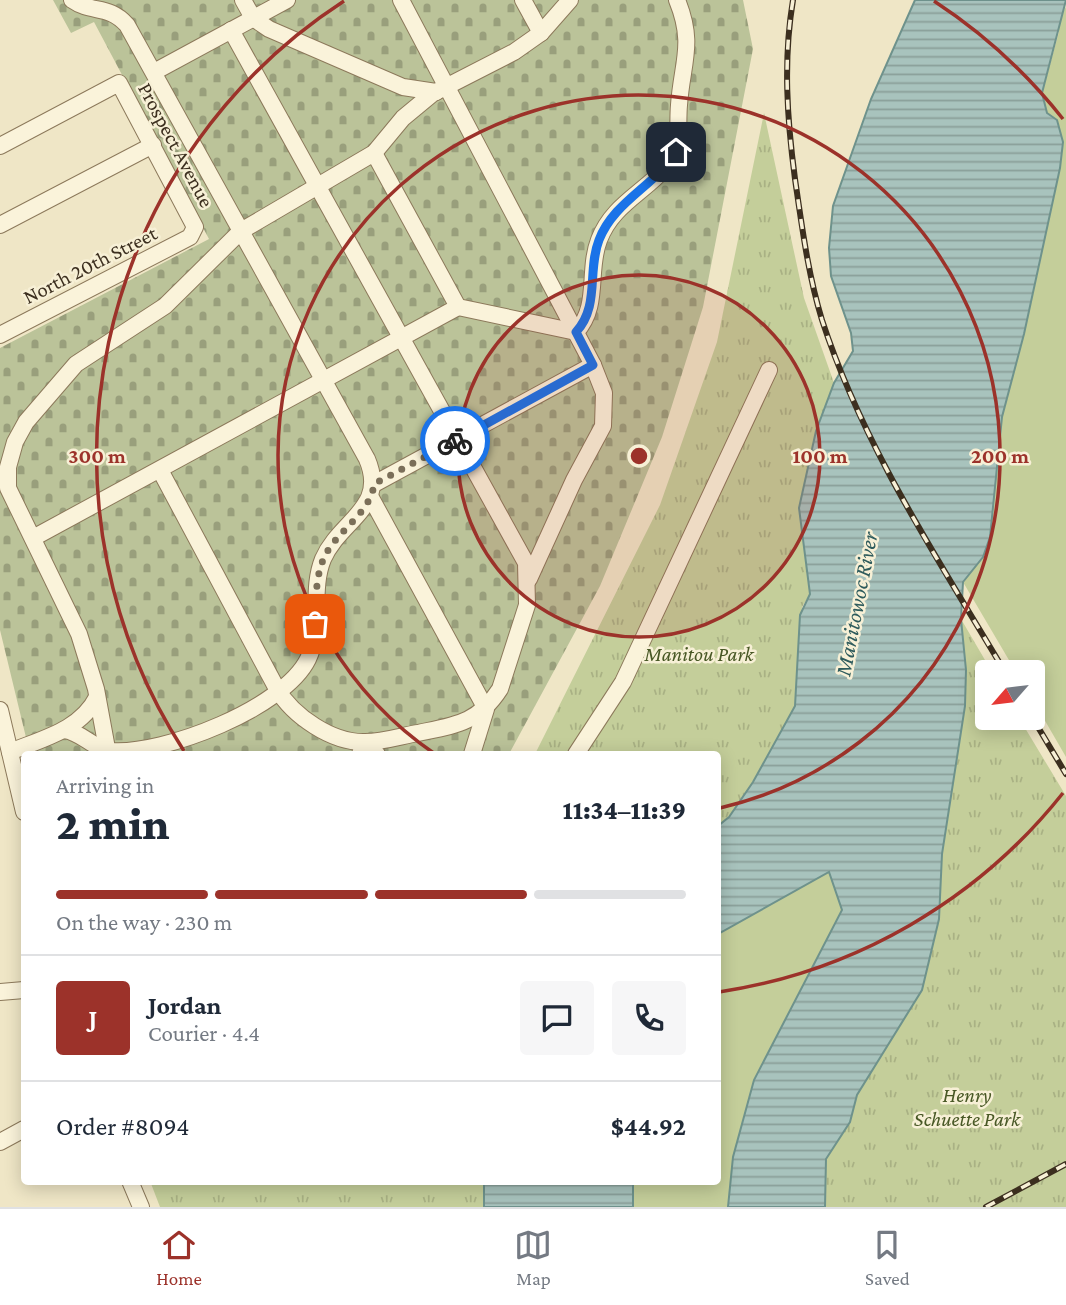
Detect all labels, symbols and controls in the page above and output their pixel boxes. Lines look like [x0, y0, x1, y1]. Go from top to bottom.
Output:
street label: Prospect Avenue [133, 78, 219, 212]
pin [646, 122, 706, 182]
icon: home [657, 133, 695, 171]
street label: North 20th Street [19, 220, 162, 309]
courier [420, 406, 490, 476]
icon: bike [436, 422, 474, 460]
text: 300 m [68, 444, 126, 468]
centre of rings [627, 444, 651, 468]
text: 100 m [792, 444, 848, 468]
text: 200 m [971, 444, 1029, 468]
water label: Manitowoc River [829, 529, 883, 679]
pin [285, 594, 345, 654]
icon: bag [296, 605, 334, 643]
park label: Manitou Park [643, 642, 755, 666]
north arrow [975, 660, 1045, 730]
map controls [975, 660, 1045, 730]
text: Arriving in [56, 772, 154, 798]
text: 11:34–11:39 [563, 796, 686, 825]
text: 2 min [56, 798, 170, 849]
text: On the way · 230 m [56, 909, 232, 935]
button: chat [520, 981, 594, 1055]
button: phone [612, 981, 686, 1055]
text: Jordan [148, 991, 222, 1020]
text: J [89, 1004, 97, 1033]
text: Courier · 4.4 [148, 1020, 260, 1046]
park label: Henry Schuette Park [914, 1083, 1021, 1131]
text: Order #8094 [56, 1112, 190, 1141]
text: $44.92 [611, 1112, 686, 1141]
tab: Home [156, 1226, 202, 1289]
tab: Map [514, 1226, 552, 1289]
tab: Saved [865, 1226, 910, 1289]

